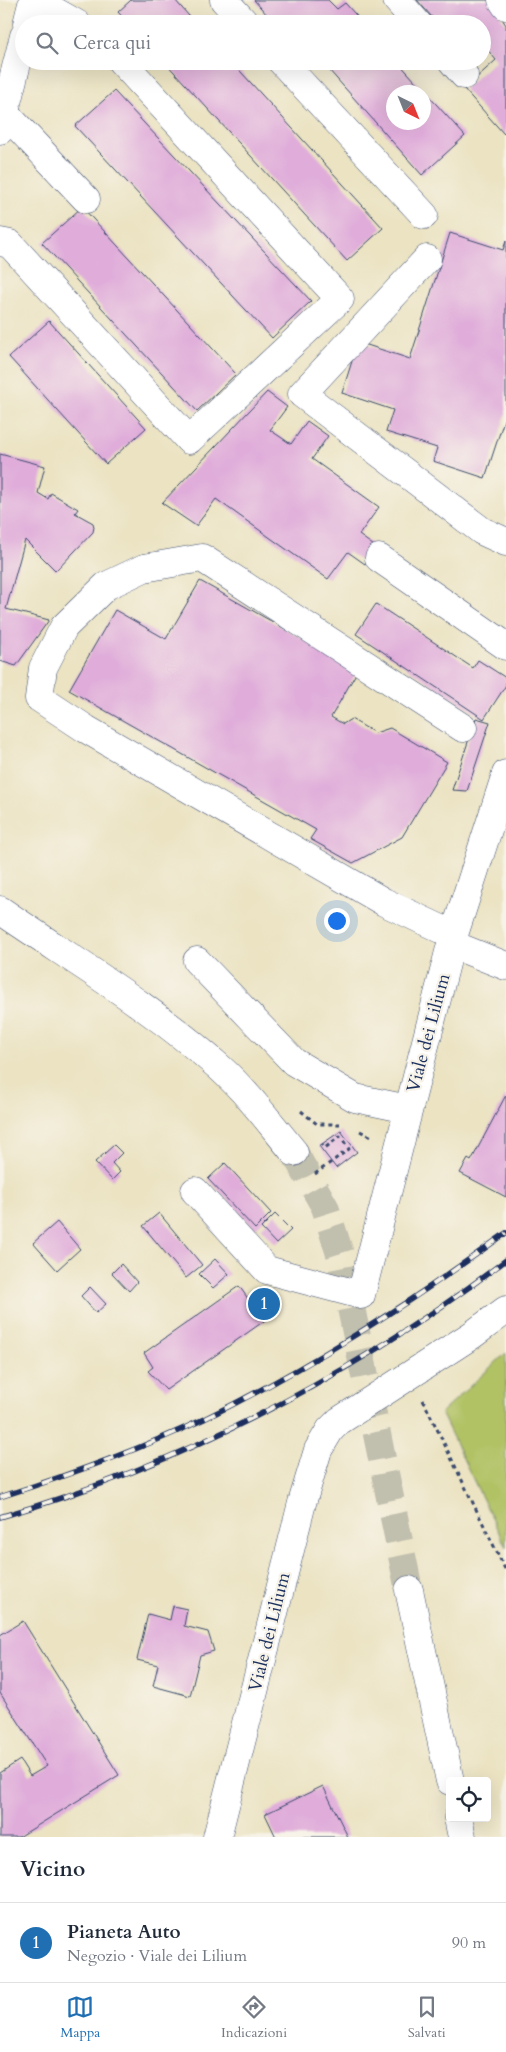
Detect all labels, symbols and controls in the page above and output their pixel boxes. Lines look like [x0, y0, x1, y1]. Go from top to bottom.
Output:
search box [15, 15, 491, 70]
icon: search [33, 29, 61, 57]
text: Cerca qui [73, 30, 151, 56]
north arrow [386, 85, 431, 130]
your location [324, 908, 350, 934]
street label: Viale dei Lilium [401, 970, 457, 1095]
pin: 1 [248, 1285, 280, 1323]
street label: Viale dei Lilium [243, 1569, 297, 1694]
map controls [446, 1777, 491, 1822]
button: locate [446, 1777, 491, 1822]
text: Vicino [20, 1855, 85, 1884]
text: Pianeta Auto [67, 1919, 181, 1945]
text: 1 [32, 1932, 40, 1954]
text: 90 m [452, 1932, 486, 1954]
text: Negozio · Viale dei Lilium [67, 1945, 247, 1967]
tab: Mappa [60, 1993, 100, 2042]
tab: Indicazioni [221, 1993, 287, 2042]
tab: Salvati [408, 1993, 446, 2042]

